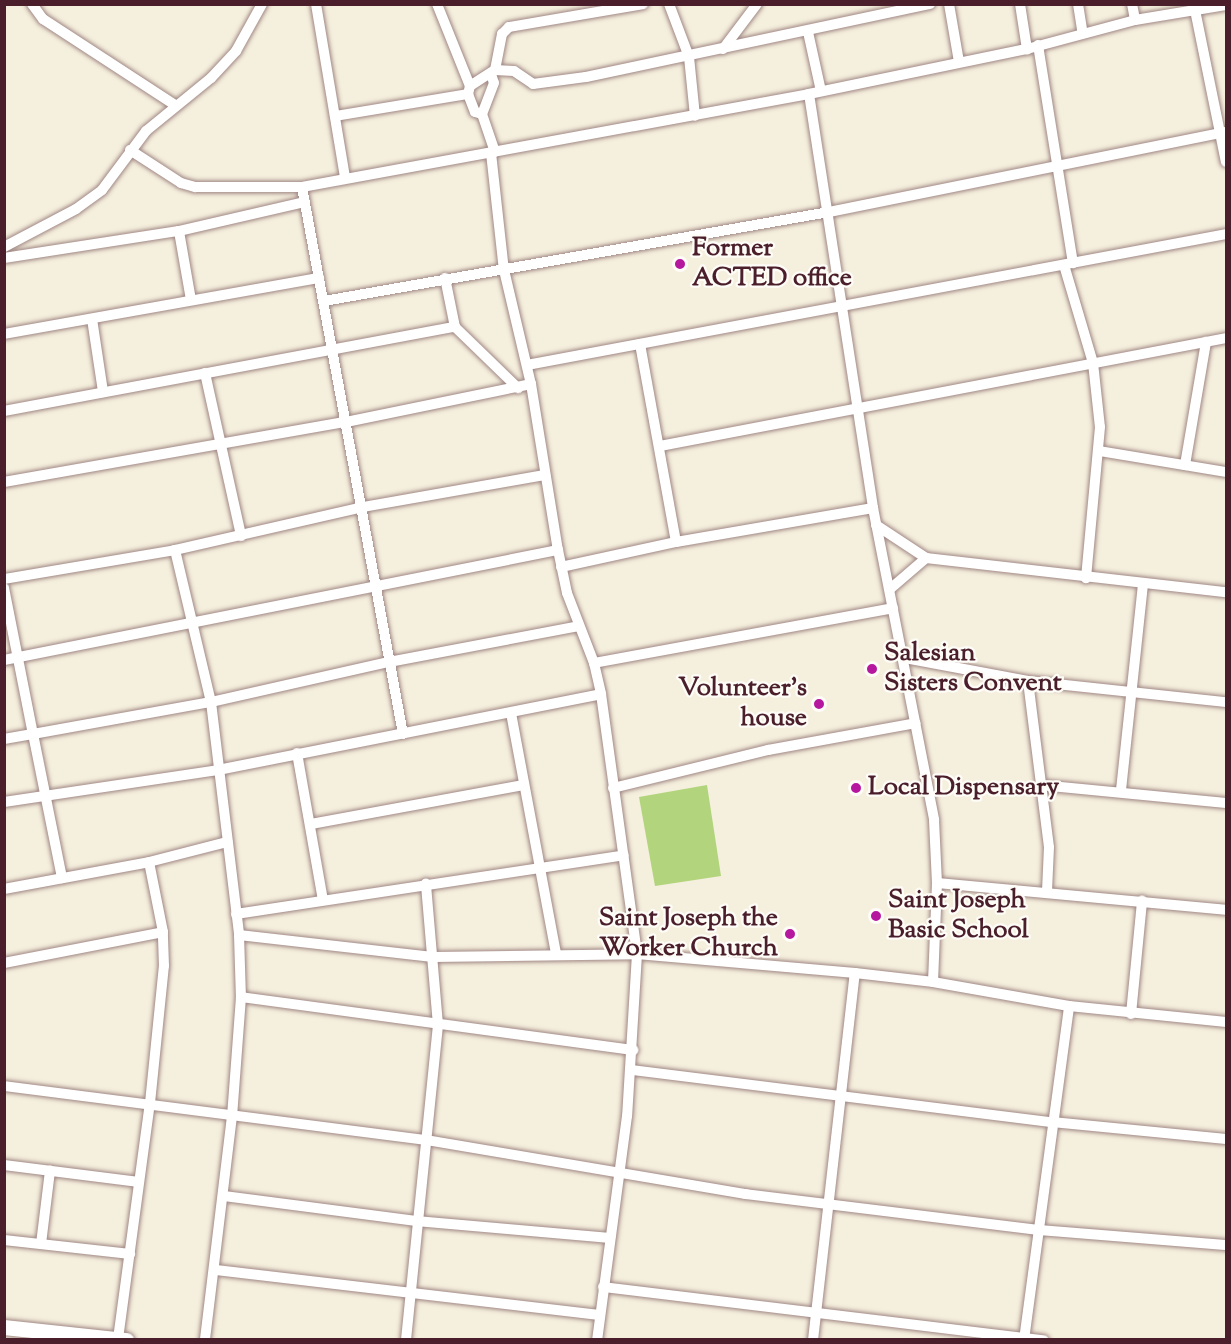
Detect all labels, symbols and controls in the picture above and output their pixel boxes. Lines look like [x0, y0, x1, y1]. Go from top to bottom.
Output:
place label: Former ACTED office [692, 233, 852, 294]
marker: Former ACTED office [673, 257, 687, 271]
place label: Salesian Sisters Convent [884, 638, 1062, 700]
marker: Salesian Sisters Convent [865, 662, 879, 676]
place label: Volunteer's house [678, 673, 807, 734]
marker: Volunteer's house [812, 697, 826, 711]
place label: Local Dispensary [868, 772, 1059, 804]
marker: Local Dispensary [849, 781, 863, 795]
place label: Saint Joseph Basic School [888, 885, 1029, 946]
place label: Saint Joseph the Worker Church [599, 903, 778, 964]
marker: Saint Joseph Basic School [869, 909, 883, 923]
marker: Saint Joseph the Worker Church [783, 927, 797, 941]

